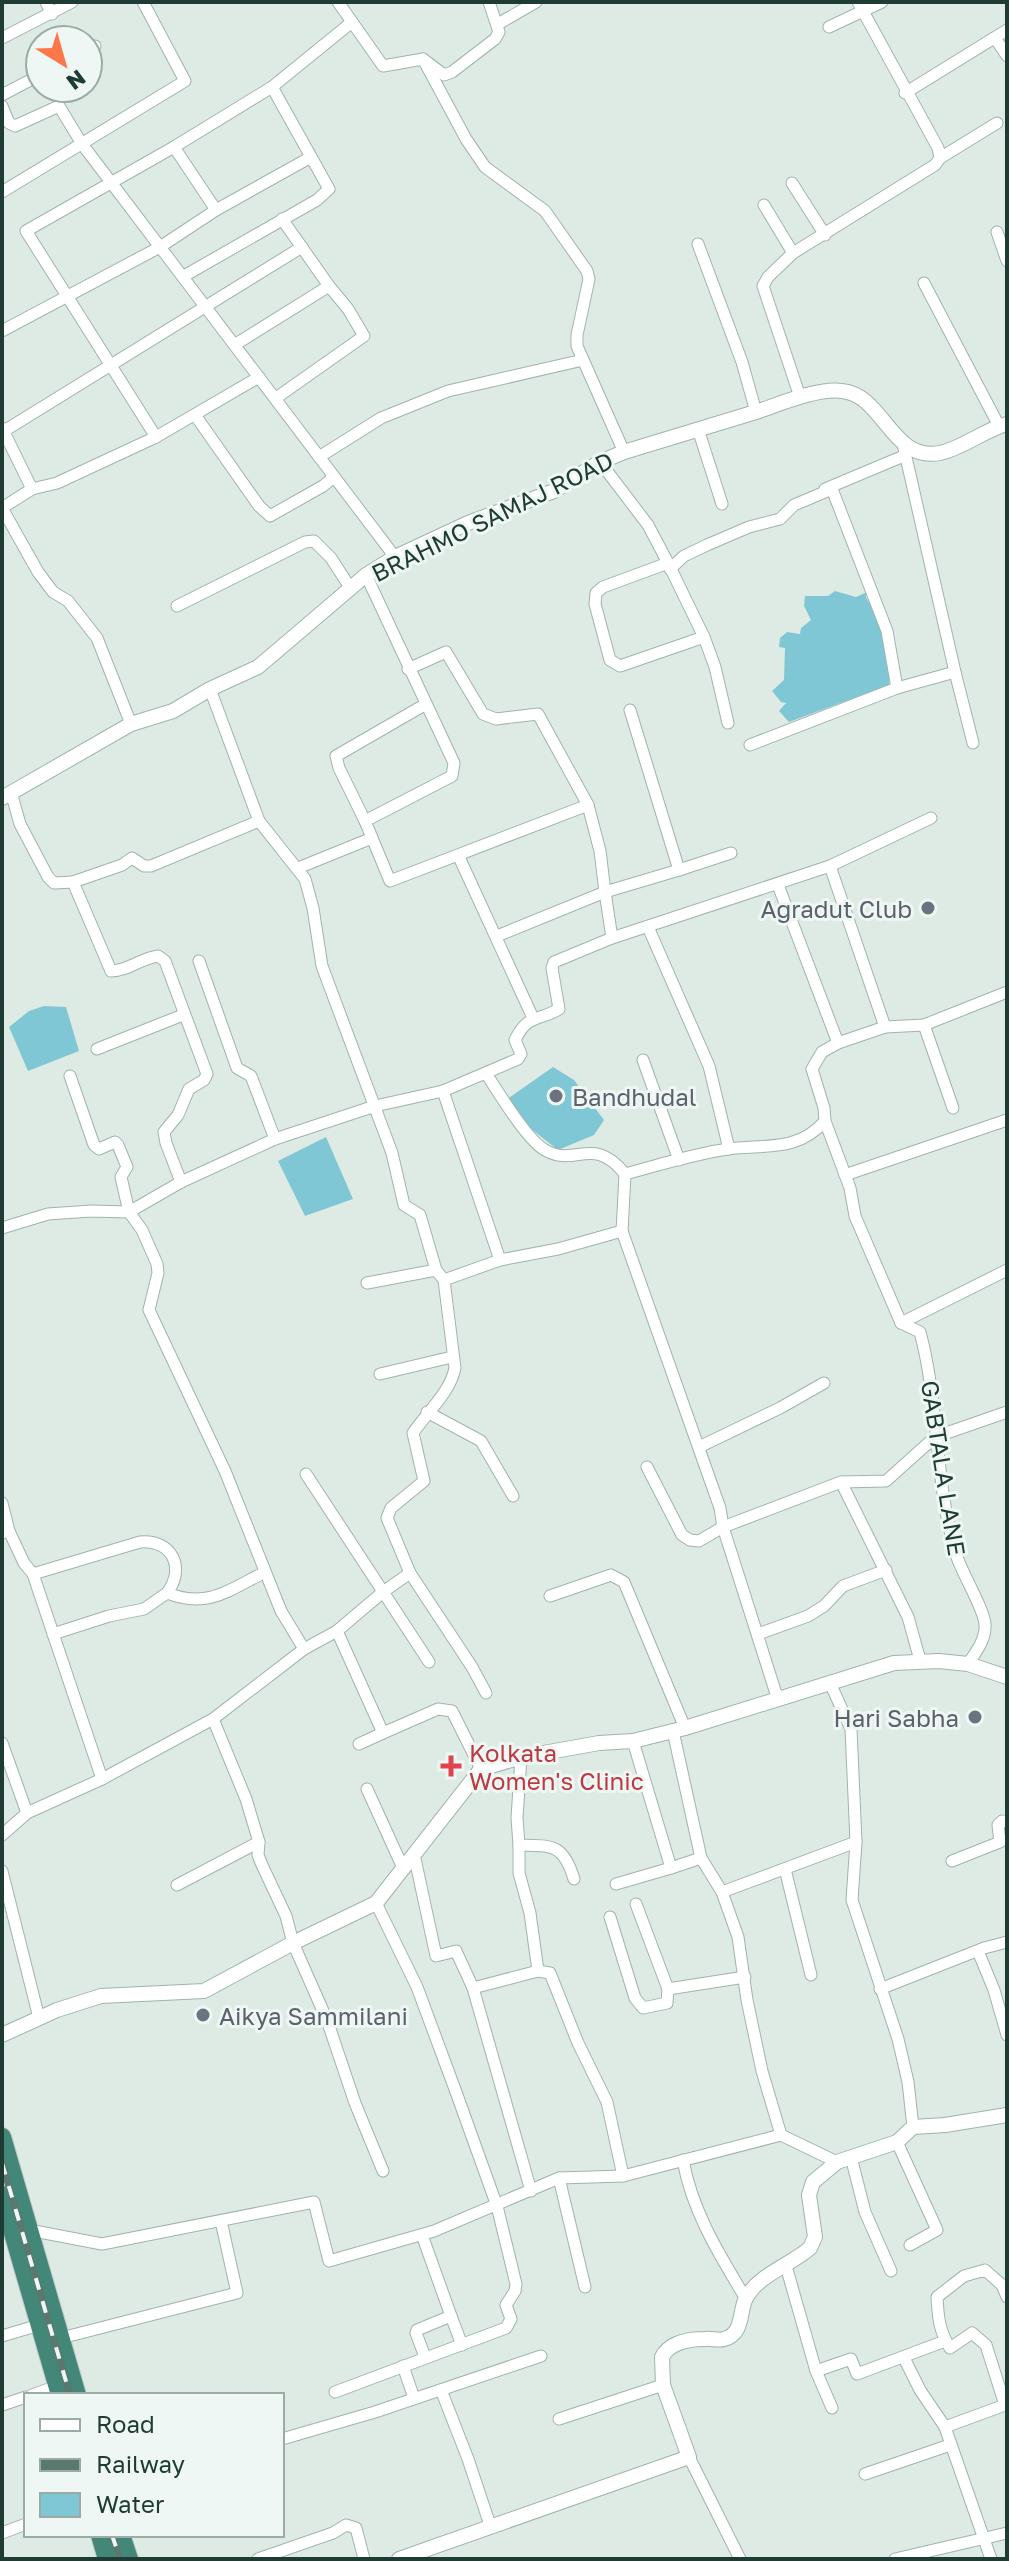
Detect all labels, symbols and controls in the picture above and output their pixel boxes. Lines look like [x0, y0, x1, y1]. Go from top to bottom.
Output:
north arrow [24, 24, 104, 104]
text: N [62, 65, 91, 96]
street label: BRAHMO SAMAJ ROAD [367, 445, 617, 587]
place label: Agradut Club [761, 894, 912, 923]
marker: Agradut Club [919, 899, 937, 917]
place label: Bandhudal [572, 1082, 696, 1111]
marker: Bandhudal [547, 1087, 565, 1105]
street label: GABTALA LANE [916, 1378, 972, 1558]
place label: Hari Sabha [833, 1703, 959, 1732]
marker: Hari Sabha [966, 1708, 984, 1726]
place label: Kolkata Women's Clinic [469, 1738, 644, 1795]
marker: Kolkata Women's Clinic [440, 1755, 462, 1777]
place label: Aikya Sammilani [219, 2001, 408, 2030]
marker: Aikya Sammilani [194, 2006, 212, 2024]
legend [24, 2393, 284, 2537]
text: Road [96, 2409, 155, 2438]
text: Railway [96, 2449, 185, 2478]
text: Water [96, 2489, 164, 2518]

